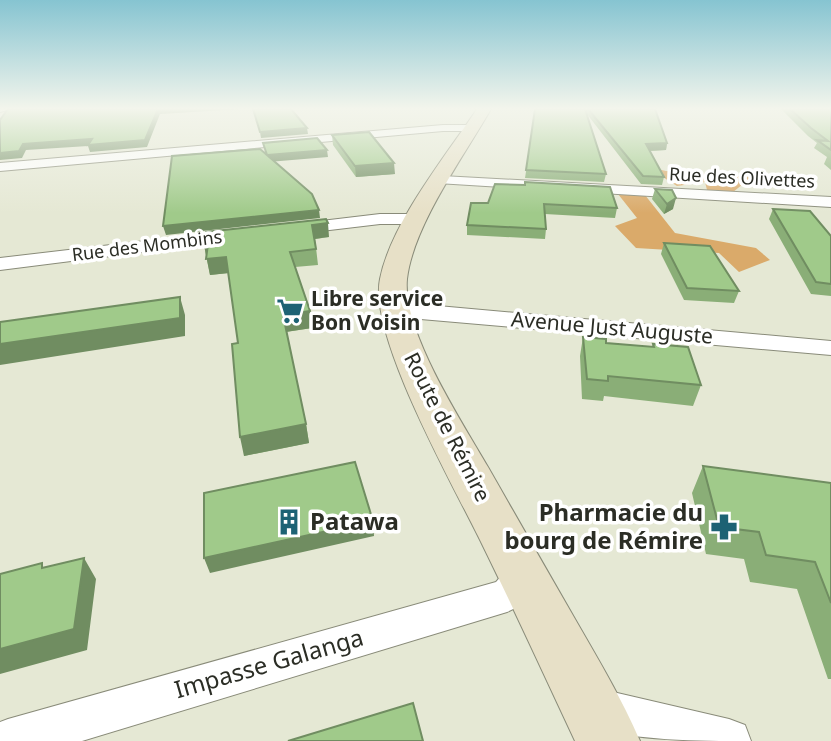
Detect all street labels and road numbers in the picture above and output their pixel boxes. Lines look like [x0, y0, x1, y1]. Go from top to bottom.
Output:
street label: Rue des Olivettes [668, 161, 816, 193]
street label: Rue des Mombins [70, 224, 223, 266]
street label: Avenue Just Auguste [510, 304, 714, 350]
street label: Route de Rémire [398, 347, 498, 506]
street label: Impasse Galanga [170, 620, 367, 705]

